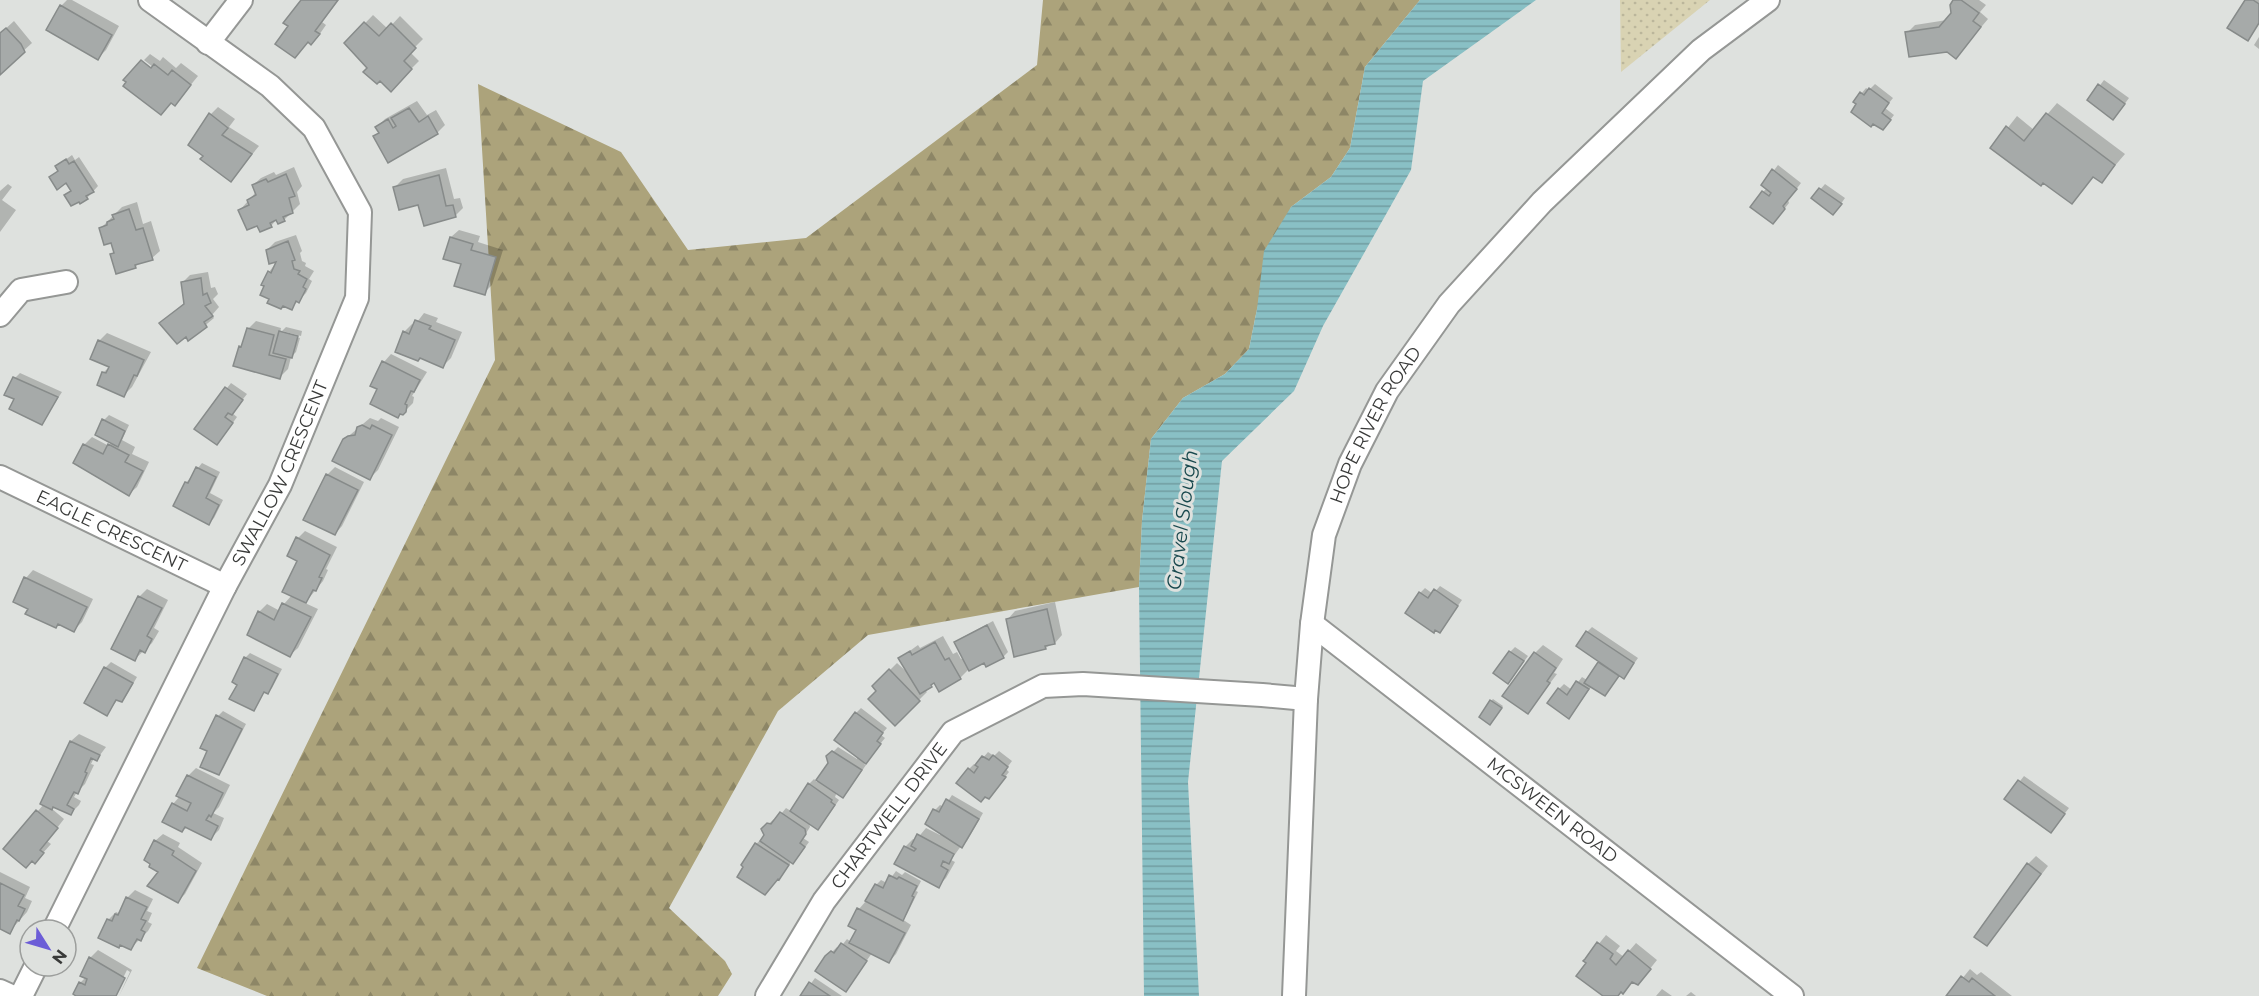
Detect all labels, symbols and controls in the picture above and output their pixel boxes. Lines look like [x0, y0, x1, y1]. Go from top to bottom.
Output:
street label: HOPE RIVER ROAD [1325, 342, 1426, 507]
street label: SWALLOW CRESCENT [227, 377, 333, 570]
water label: Gravel Slough [1162, 449, 1202, 591]
street label: EAGLE CRESCENT [33, 485, 191, 577]
street label: CHARTWELL DRIVE [826, 738, 952, 893]
street label: MCSWEEN ROAD [1482, 753, 1622, 868]
north arrow [18, 918, 78, 978]
text: N [48, 946, 71, 968]

